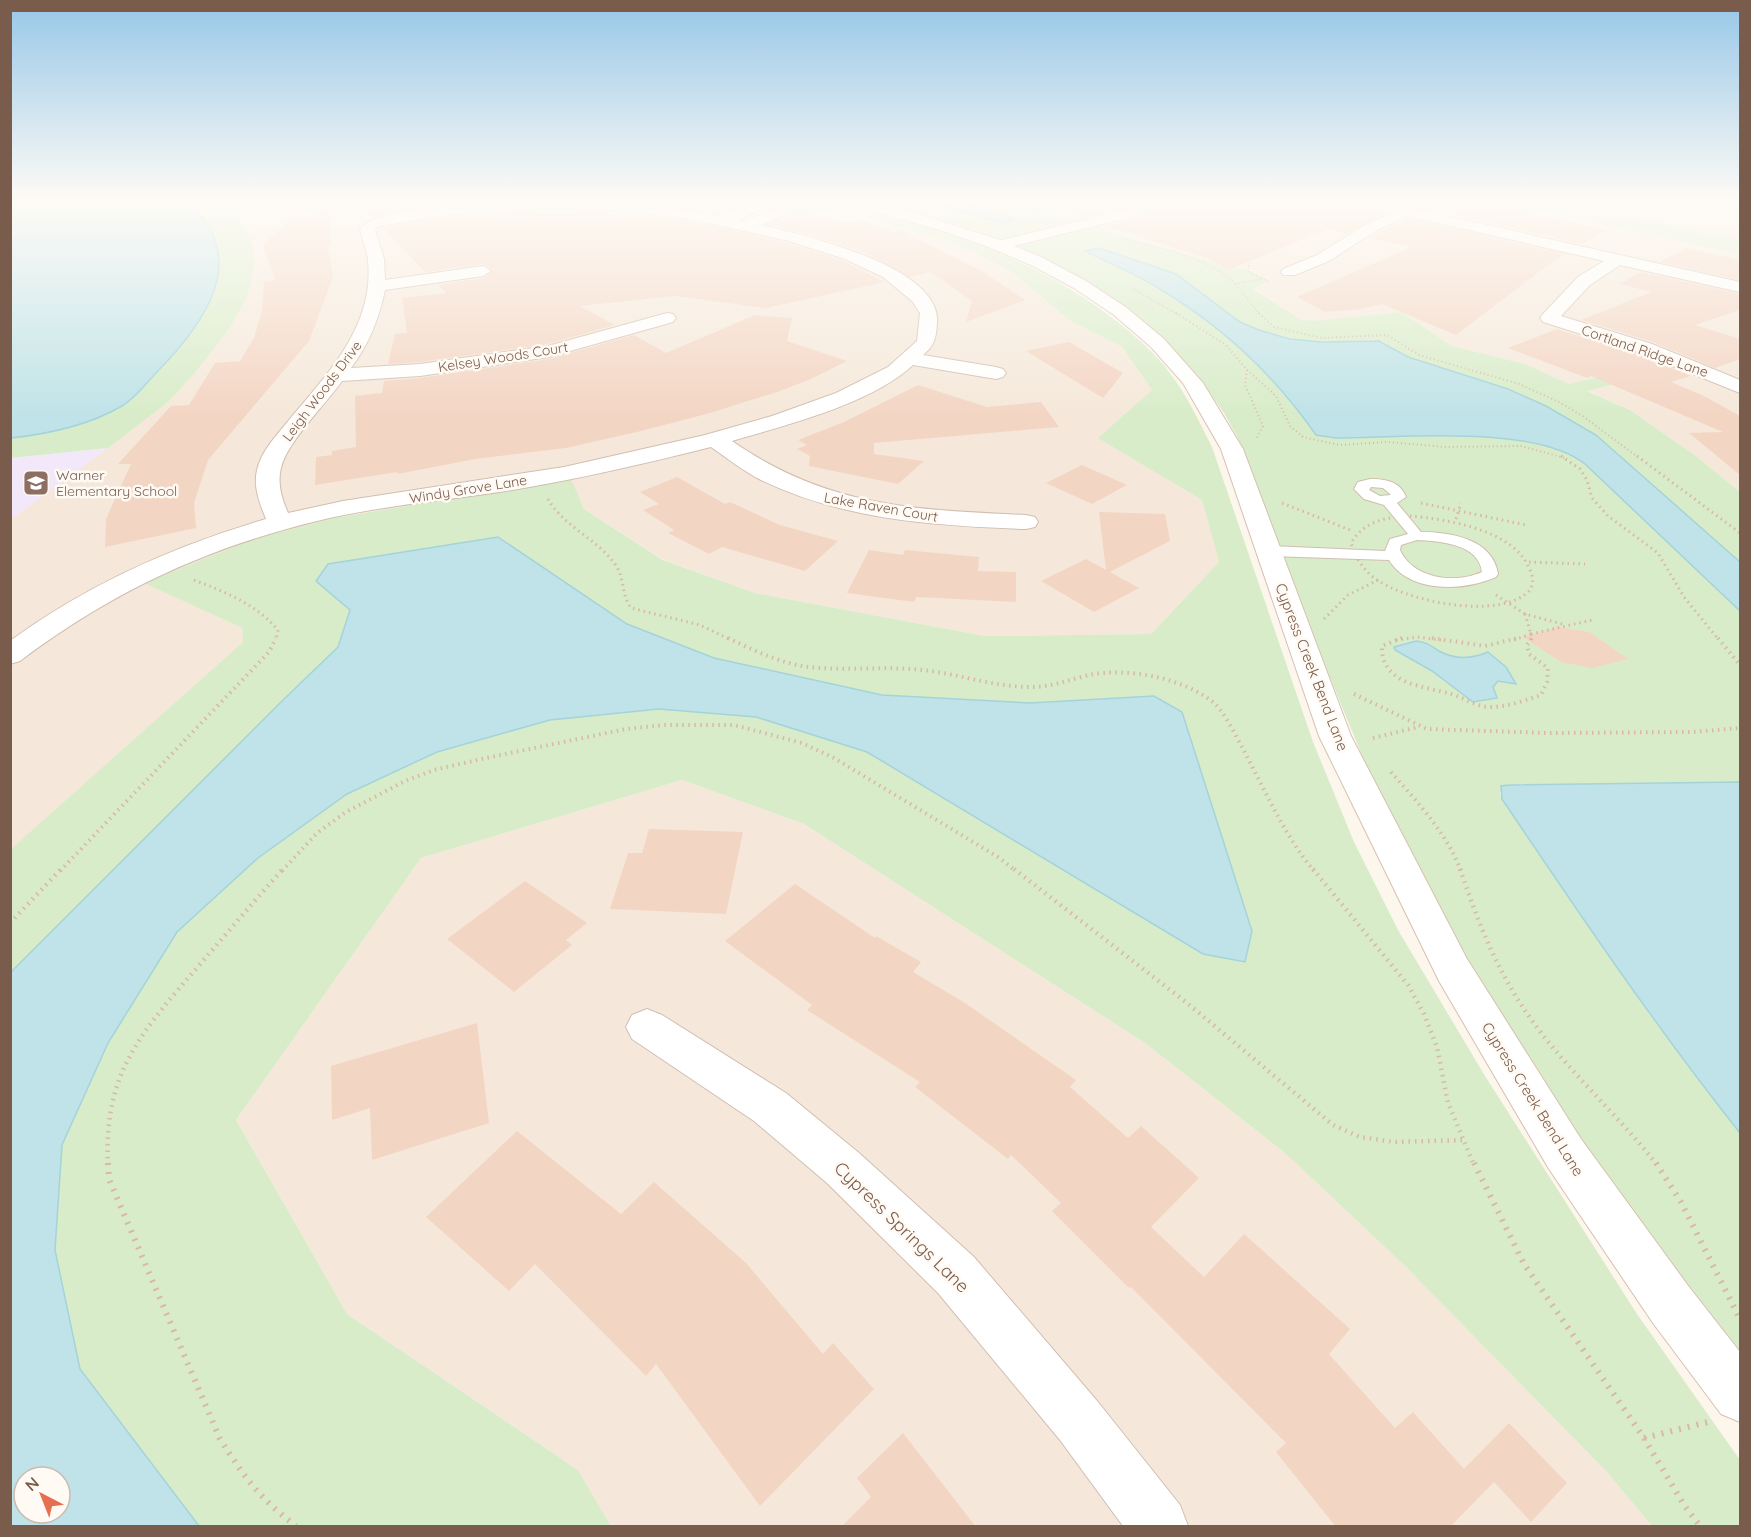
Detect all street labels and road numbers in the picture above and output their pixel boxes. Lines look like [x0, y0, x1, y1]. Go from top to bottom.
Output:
street label: Cortland Ridge Lane [1579, 321, 1711, 381]
street label: Leigh Woods Drive [278, 337, 366, 445]
street label: Kelsey Woods Court [437, 338, 569, 376]
street label: Windy Grove Lane [408, 471, 528, 507]
street label: Lake Raven Court [823, 488, 940, 526]
street label: Cypress Creek Bend Lane [1271, 580, 1353, 754]
street label: Cypress Creek Bend Lane [1478, 1018, 1588, 1180]
street label: Cypress Springs Lane [830, 1157, 974, 1297]

